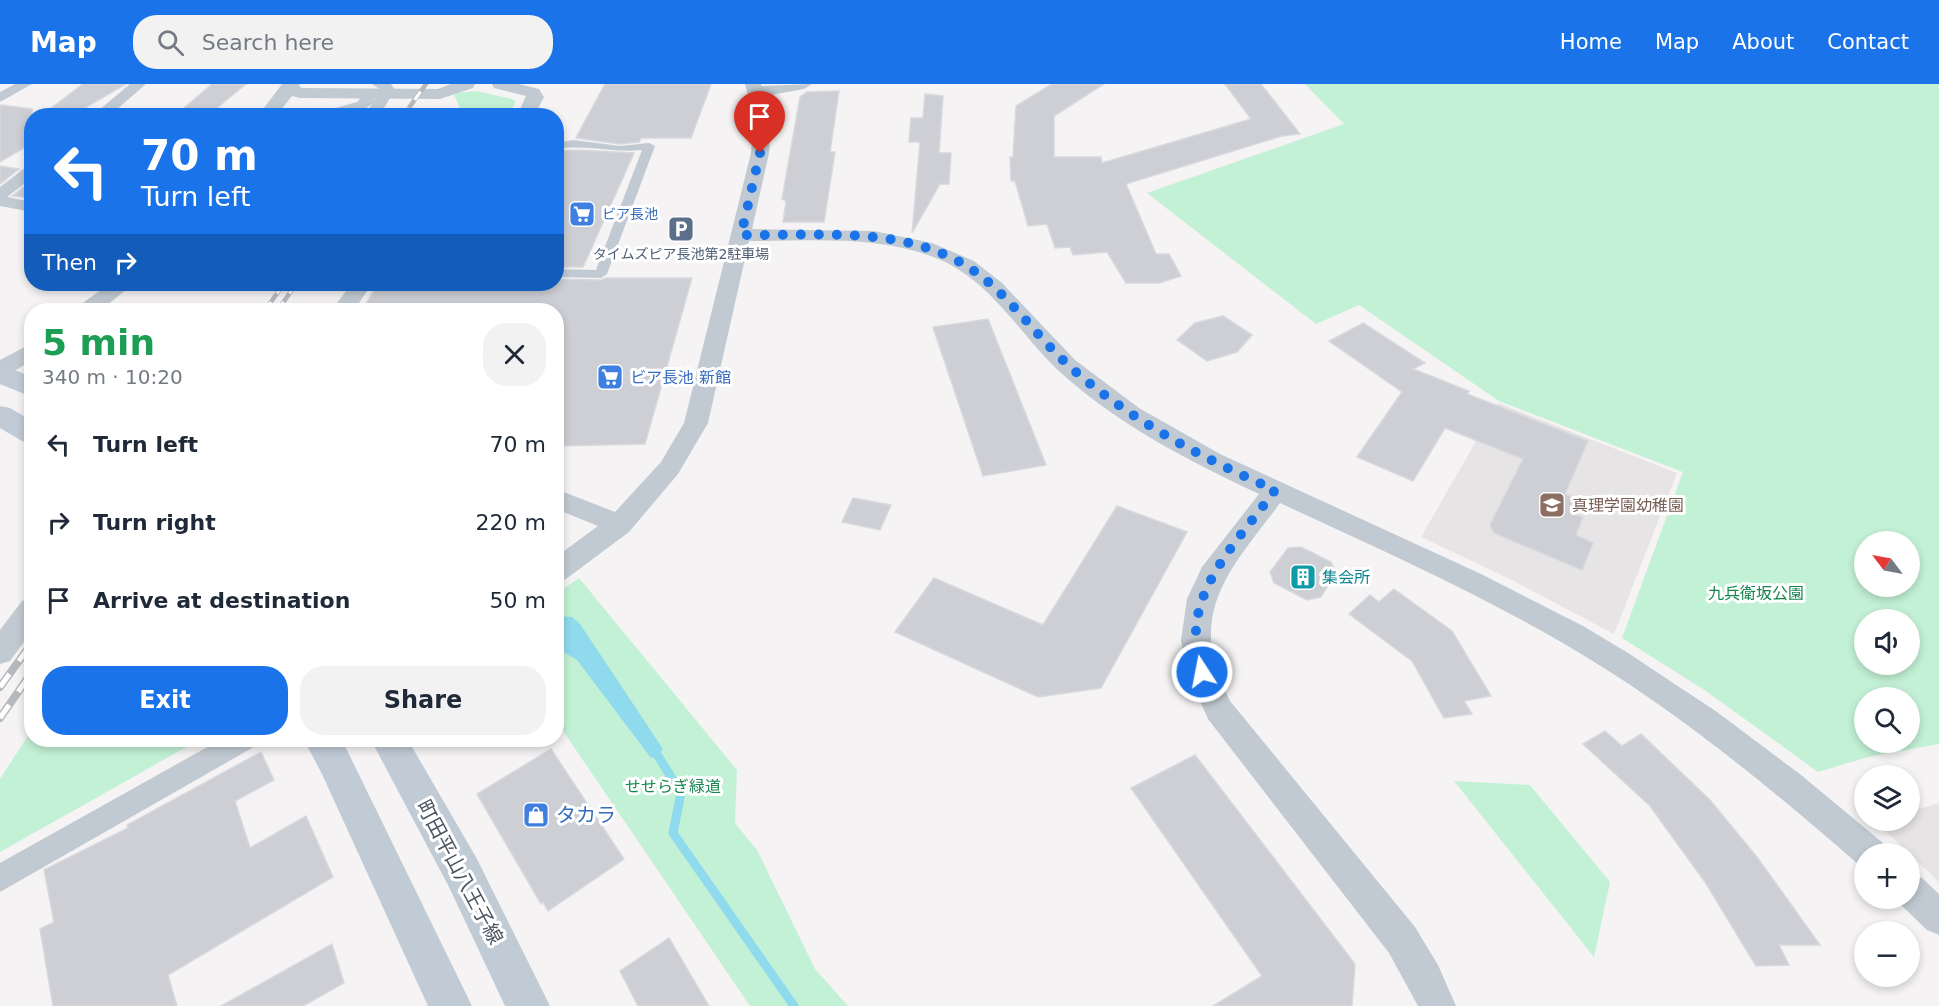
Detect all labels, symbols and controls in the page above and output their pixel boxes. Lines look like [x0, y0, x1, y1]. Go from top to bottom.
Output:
search box [133, 15, 553, 69]
text: Map [30, 26, 97, 59]
icon: search [154, 26, 187, 59]
text: Search here [202, 30, 334, 55]
text: Home [1560, 30, 1622, 54]
text: Map [1655, 30, 1699, 54]
text: About [1732, 30, 1794, 54]
text: Contact [1827, 30, 1909, 54]
pin [734, 91, 785, 153]
icon: arrive [743, 100, 776, 133]
text: 70 m [141, 131, 258, 180]
icon: left [42, 132, 120, 210]
text: Turn left [141, 181, 251, 212]
supermarket icon: ビア長池 [567, 199, 597, 229]
place label: ビア長池 [602, 206, 658, 222]
parking icon: タイムズピア長池第2駐車場 [666, 214, 696, 244]
icon: right [109, 246, 142, 279]
place label: タイムズピア長池第2駐車場 [593, 246, 769, 262]
text: Then [42, 250, 97, 275]
text: 5 min [42, 322, 155, 363]
button: close [483, 323, 546, 386]
supermarket icon: ビア長池 新館 [595, 362, 625, 392]
text: 340 m · 10:20 [42, 365, 183, 389]
place label: ビア長池 新館 [630, 368, 731, 387]
icon: left [42, 428, 75, 461]
text: Turn left [93, 432, 198, 457]
text: 70 m [490, 432, 546, 457]
school or university icon: 真理学園幼稚園 [1537, 490, 1567, 520]
place label: 真理学園幼稚園 [1572, 496, 1684, 515]
icon: right [42, 506, 75, 539]
text: Turn right [93, 510, 216, 535]
text: 220 m [476, 510, 546, 535]
north arrow [1854, 531, 1920, 597]
map controls [1854, 531, 1920, 987]
building icon: 集会所 [1288, 562, 1318, 592]
place label: 集会所 [1322, 568, 1370, 587]
icon: arrive [42, 584, 75, 617]
park label: 九兵衛坂公園 [1708, 584, 1804, 603]
text: Arrive at destination [93, 588, 350, 613]
text: 50 m [490, 588, 546, 613]
button: sound [1854, 609, 1920, 675]
position arrow [1170, 640, 1234, 704]
button: Exit [42, 666, 288, 735]
button: Share [300, 666, 546, 735]
button: search [1854, 687, 1920, 753]
button: layers [1854, 765, 1920, 831]
park label: せせらぎ緑道 [625, 777, 721, 796]
street label: 町田平山八王子線 [412, 796, 508, 948]
shop icon: タカラ [521, 800, 551, 830]
place label: タカラ [556, 803, 616, 827]
button: + [1854, 843, 1920, 909]
button: − [1854, 921, 1920, 987]

